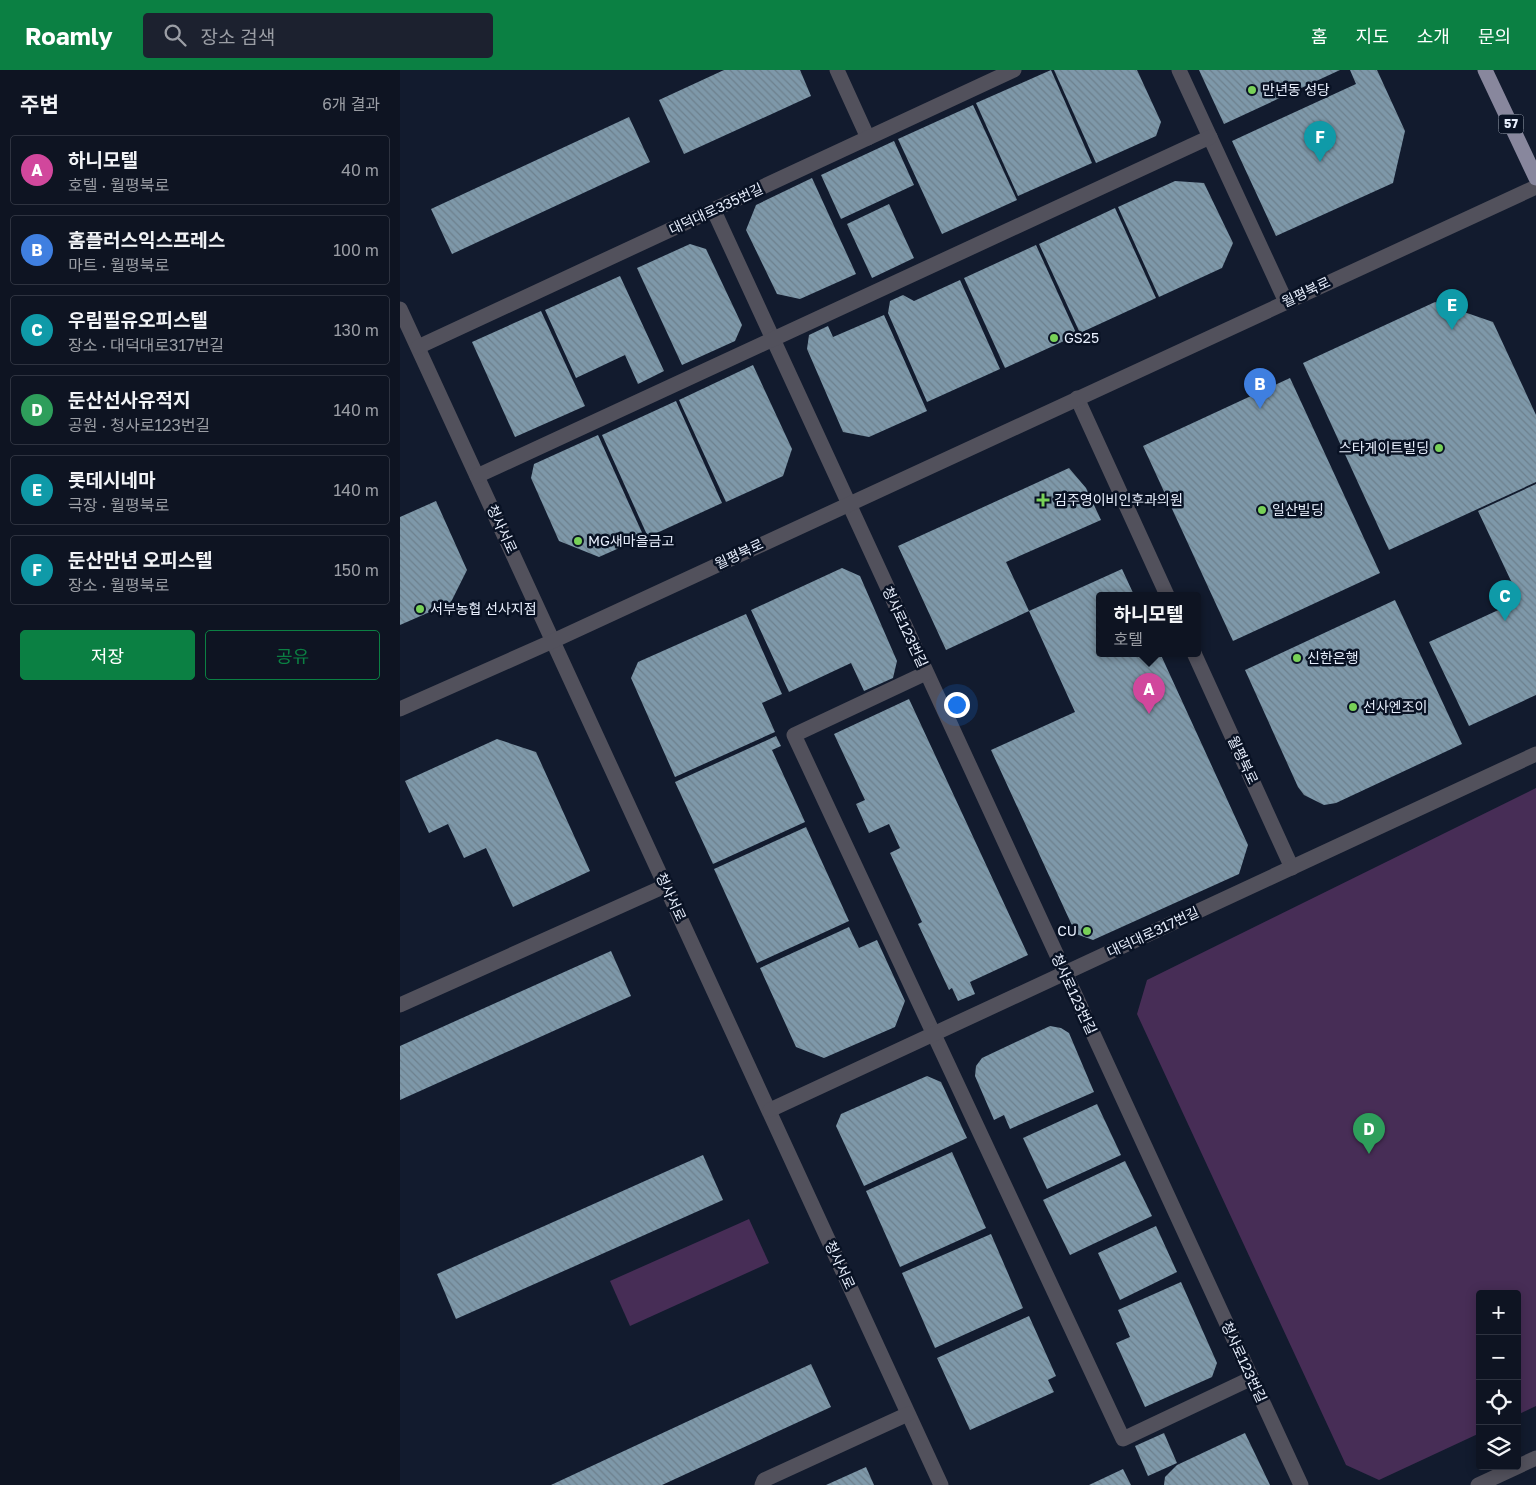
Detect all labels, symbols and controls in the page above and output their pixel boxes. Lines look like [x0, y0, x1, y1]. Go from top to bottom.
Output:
search box [143, 13, 493, 58]
text: Roamly [25, 21, 113, 50]
icon: search [161, 21, 189, 49]
text: 장소 검색 [201, 25, 275, 48]
text: 홈 [1311, 25, 1328, 47]
text: 지도 [1356, 25, 1389, 47]
text: 소개 [1417, 25, 1450, 47]
text: 문의 [1478, 25, 1511, 47]
place label: 만년동 성당 [1262, 81, 1330, 98]
marker: 만년동 성당 [1246, 84, 1258, 96]
text: 주변 [20, 91, 59, 117]
text: 6개 결과 [322, 94, 380, 114]
road number: 57 [1498, 114, 1524, 134]
pin: F [1304, 121, 1336, 162]
text: 하니모텔 [68, 148, 138, 171]
text: A [31, 160, 43, 180]
text: 40 m [341, 160, 379, 180]
text: 호텔 · 월평북로 [68, 175, 169, 195]
street label: 대덕대로335번길 [666, 179, 766, 238]
text: 홈플러스익스프레스 [68, 228, 225, 251]
text: B [31, 240, 43, 260]
text: 100 m [333, 240, 379, 260]
text: 마트 · 월평북로 [68, 255, 169, 275]
street label: 월평북로 [1279, 273, 1333, 310]
pin: E [1436, 289, 1468, 330]
text: 우림필유오피스텔 [68, 308, 208, 331]
text: C [31, 320, 43, 340]
text: 130 m [334, 320, 379, 340]
place label: GS25 [1064, 329, 1099, 346]
marker: GS25 [1048, 332, 1060, 344]
text: 장소 · 대덕대로317번길 [68, 335, 224, 355]
pin: B [1244, 368, 1276, 409]
text: 둔산선사유적지 [68, 388, 190, 411]
text: D [31, 400, 43, 420]
text: 140 m [333, 400, 379, 420]
text: 공원 · 청사로123번길 [68, 415, 210, 435]
place label: 스타게이트빌딩 [1339, 439, 1429, 456]
marker: 스타게이트빌딩 [1433, 442, 1445, 454]
text: 롯데시네마 [68, 468, 155, 491]
text: E [32, 480, 42, 500]
text: 140 m [333, 480, 379, 500]
place label: 김주영이비인후과의원 [1054, 491, 1183, 508]
marker: 김주영이비인후과의원 [1036, 493, 1050, 507]
text: 극장 · 월평북로 [68, 495, 169, 515]
place label: 일산빌딩 [1272, 501, 1324, 518]
street label: 청사서로 [484, 502, 521, 556]
marker: 일산빌딩 [1256, 504, 1268, 516]
place label: MG새마을금고 [588, 532, 674, 549]
marker: MG새마을금고 [572, 535, 584, 547]
street label: 월평북로 [712, 535, 766, 572]
text: 둔산만년 오피스텔 [68, 548, 213, 571]
text: F [32, 560, 42, 580]
text: 150 m [334, 560, 379, 580]
text: 장소 · 월평북로 [68, 575, 169, 595]
pin: C [1489, 580, 1521, 621]
street label: 청사로123번길 [879, 584, 932, 670]
popup [1096, 592, 1201, 657]
place label: 서부농협 선사지점 [430, 600, 537, 617]
text: 하니모텔 [1114, 602, 1183, 625]
marker: 서부농협 선사지점 [414, 603, 426, 615]
text: 호텔 [1114, 629, 1143, 649]
button: 저장 [20, 630, 195, 680]
button: 공유 [205, 630, 380, 680]
place label: 신한은행 [1307, 649, 1359, 666]
marker: 신한은행 [1291, 652, 1303, 664]
pin: A [1133, 673, 1165, 714]
your location [944, 692, 970, 718]
place label: 선사엔조이 [1363, 698, 1427, 715]
marker: 선사엔조이 [1347, 701, 1359, 713]
street label: 월평북로 [1225, 733, 1262, 787]
street label: 청사서로 [653, 870, 690, 924]
street label: 대덕대로317번길 [1104, 903, 1202, 960]
place label: CU [1057, 922, 1077, 939]
marker: CU [1081, 925, 1093, 937]
street label: 청사로123번길 [1048, 951, 1101, 1037]
pin: D [1353, 1113, 1385, 1154]
street label: 청사서로 [822, 1238, 859, 1292]
map controls [1476, 1290, 1521, 1470]
button: + [1476, 1290, 1521, 1335]
street label: 청사로123번길 [1218, 1319, 1271, 1405]
button: − [1476, 1335, 1521, 1380]
button: locate [1476, 1380, 1521, 1425]
button: layers [1476, 1425, 1521, 1470]

